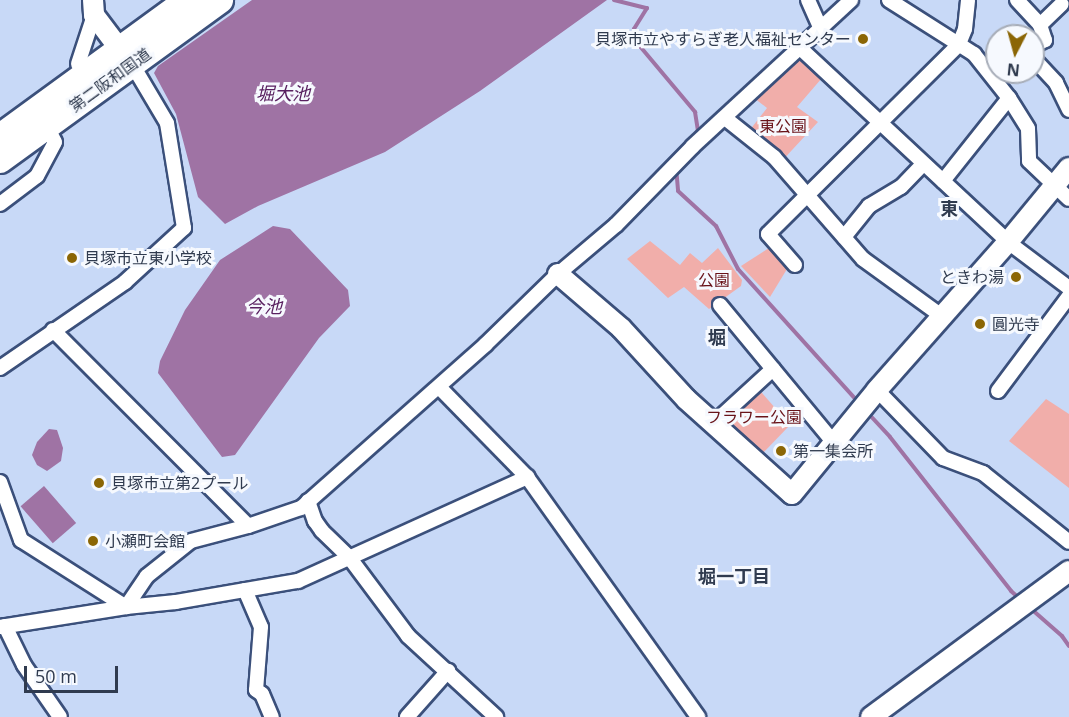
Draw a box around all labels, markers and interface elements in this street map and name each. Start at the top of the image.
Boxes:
north arrow [985,24,1045,84]
place label: 貝塚市立やすらぎ老人福祉センター [595,29,851,49]
marker: 貝塚市立やすらぎ老人福祉センター [856,32,870,46]
street label: 第二阪和国道 [66,44,154,116]
text: N [1006,58,1021,82]
water label: 堀大池 [256,82,310,104]
park label: 東公園 [759,116,807,136]
district label: 東 [940,197,958,219]
place label: 貝塚市立東小学校 [84,248,212,268]
marker: 貝塚市立東小学校 [65,251,79,265]
place label: ときわ湯 [940,267,1004,287]
park label: 公園 [698,270,730,290]
marker: ときわ湯 [1009,270,1023,284]
water label: 今池 [246,295,282,317]
place label: 圓光寺 [992,314,1040,334]
marker: 圓光寺 [973,317,987,331]
district label: 堀 [708,326,726,348]
park label: フラワー公園 [706,407,802,427]
place label: 第一集会所 [793,441,873,461]
marker: 第一集会所 [774,444,788,458]
place label: 貝塚市立第2プール [111,473,248,493]
marker: 貝塚市立第2プール [92,476,106,490]
place label: 小瀬町会館 [105,531,185,551]
marker: 小瀬町会館 [86,534,100,548]
district label: 堀一丁目 [698,565,770,587]
scale bar [27,654,122,692]
text: 50 m [35,664,77,688]

